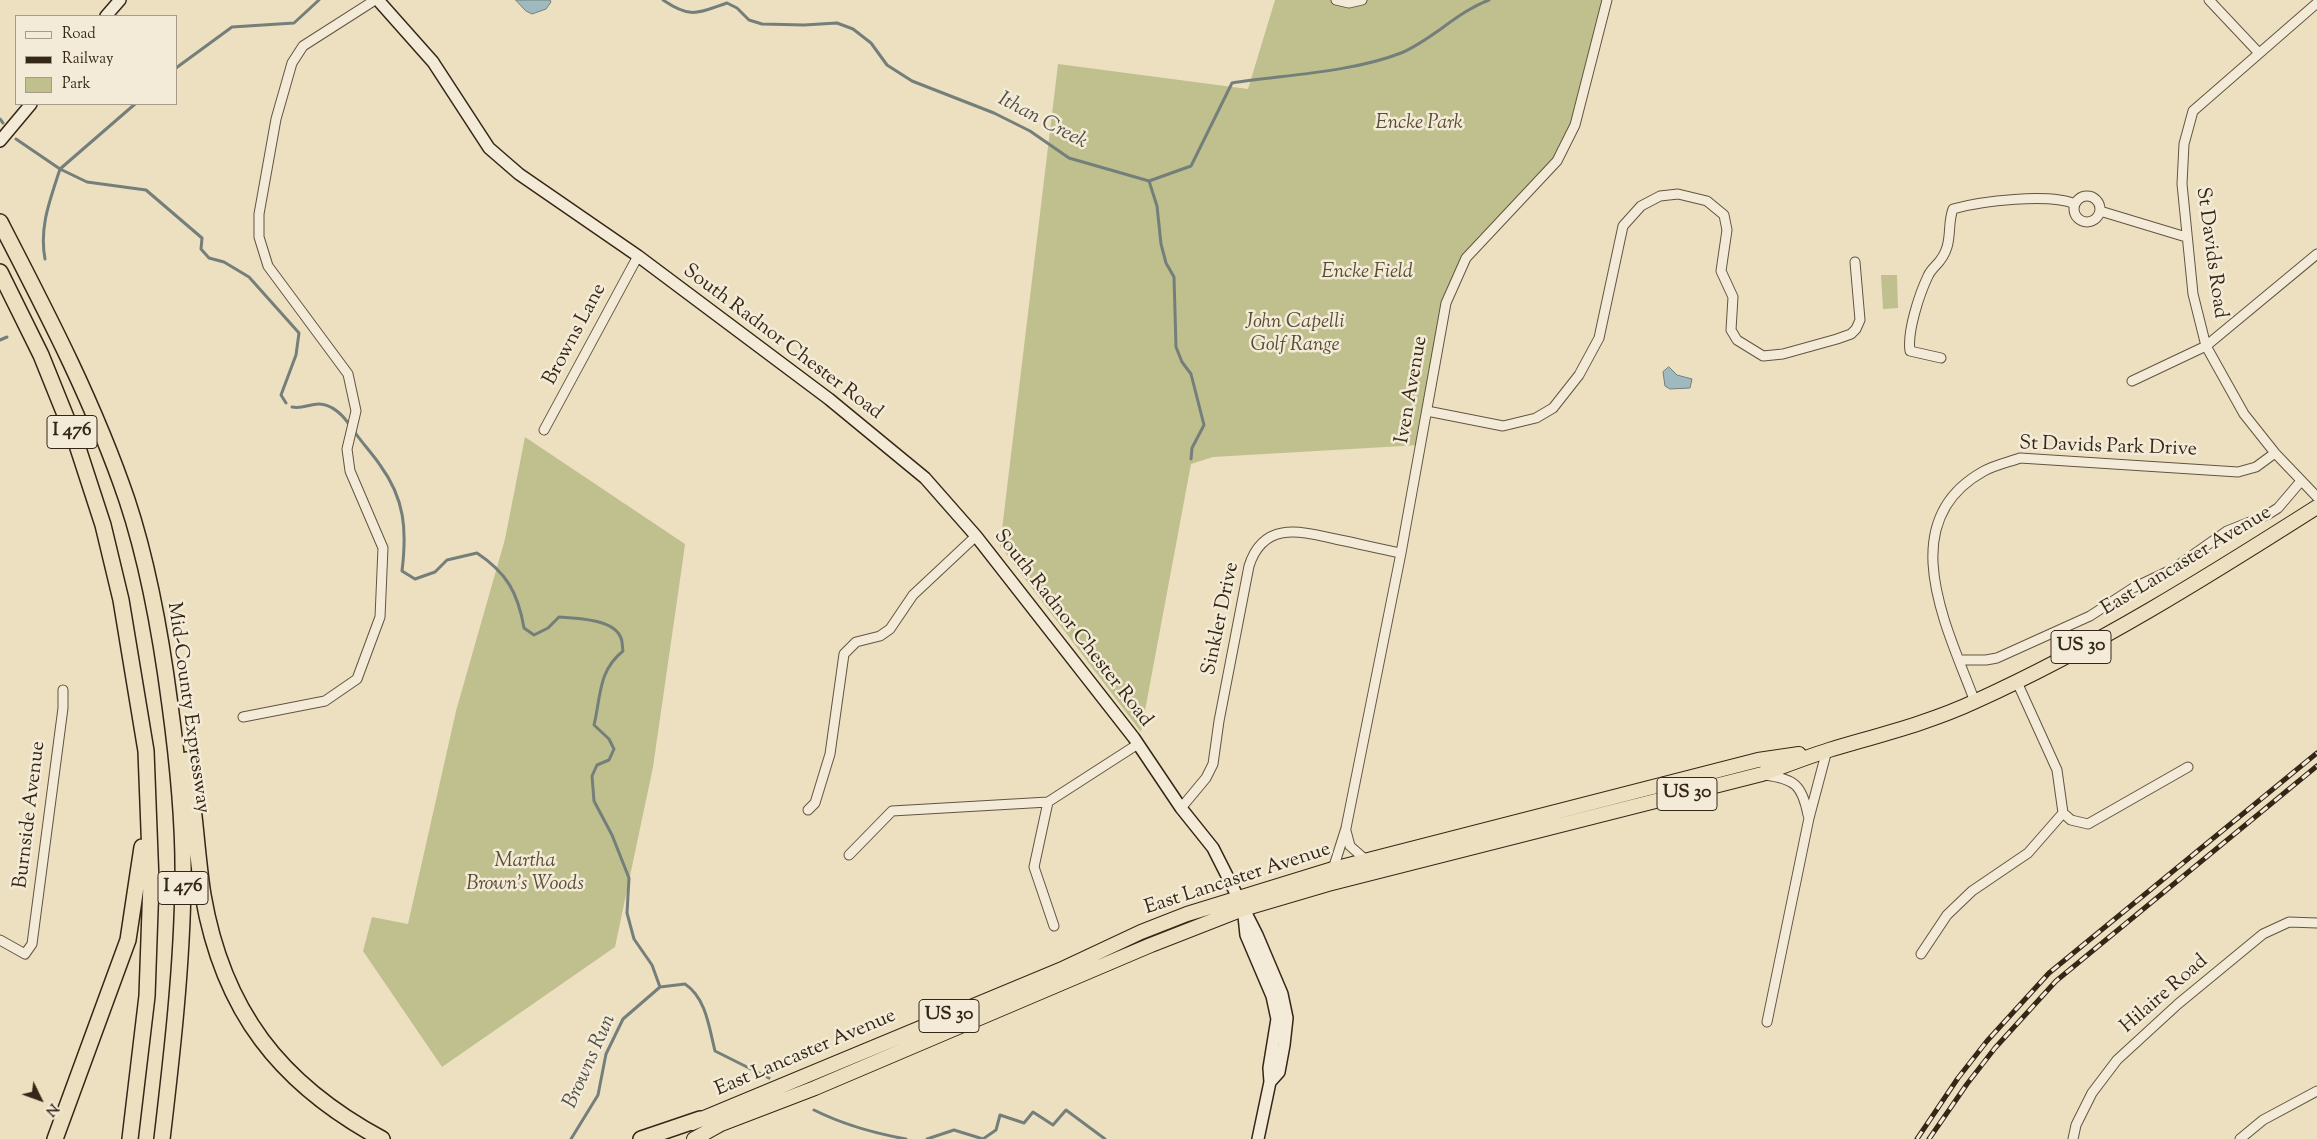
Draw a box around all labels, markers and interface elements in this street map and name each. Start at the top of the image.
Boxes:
legend [15,15,178,105]
text: Road [62,24,96,45]
text: Railway [62,49,113,70]
text: Park [62,74,91,95]
water label: Ithan Creek [993,88,1091,156]
park label: Encke Park [1375,113,1463,137]
street label: St Davids Road [2189,186,2231,320]
street label: South Radnor Chester Road [677,260,887,426]
park label: Encke Field [1321,262,1413,286]
street label: Browns Lane [539,280,613,390]
park label: John Capelli Golf Range [1246,312,1344,359]
street label: Iven Avenue [1392,334,1434,446]
road number: I 476 [47,416,97,448]
street label: St Davids Park Drive [2019,433,2197,463]
street label: East Lancaster Avenue [2098,502,2276,622]
street label: South Radnor Chester Road [987,526,1157,732]
street label: Sinkler Drive [1198,560,1246,678]
street label: Mid-County Expressway [160,601,214,815]
road number: US 30 [2051,630,2111,664]
street label: Burnside Avenue [10,740,52,890]
road number: US 30 [1657,778,1717,811]
street label: East Lancaster Avenue [1142,839,1334,921]
park label: Martha Brown's Woods [466,851,584,898]
road number: I 476 [158,871,208,904]
street label: Hilaire Road [2116,951,2214,1039]
road number: US 30 [919,999,979,1032]
street label: East Lancaster Avenue [712,1005,900,1103]
water label: Browns Run [559,1011,623,1113]
north arrow [15,1074,65,1124]
text: N [40,1098,62,1120]

